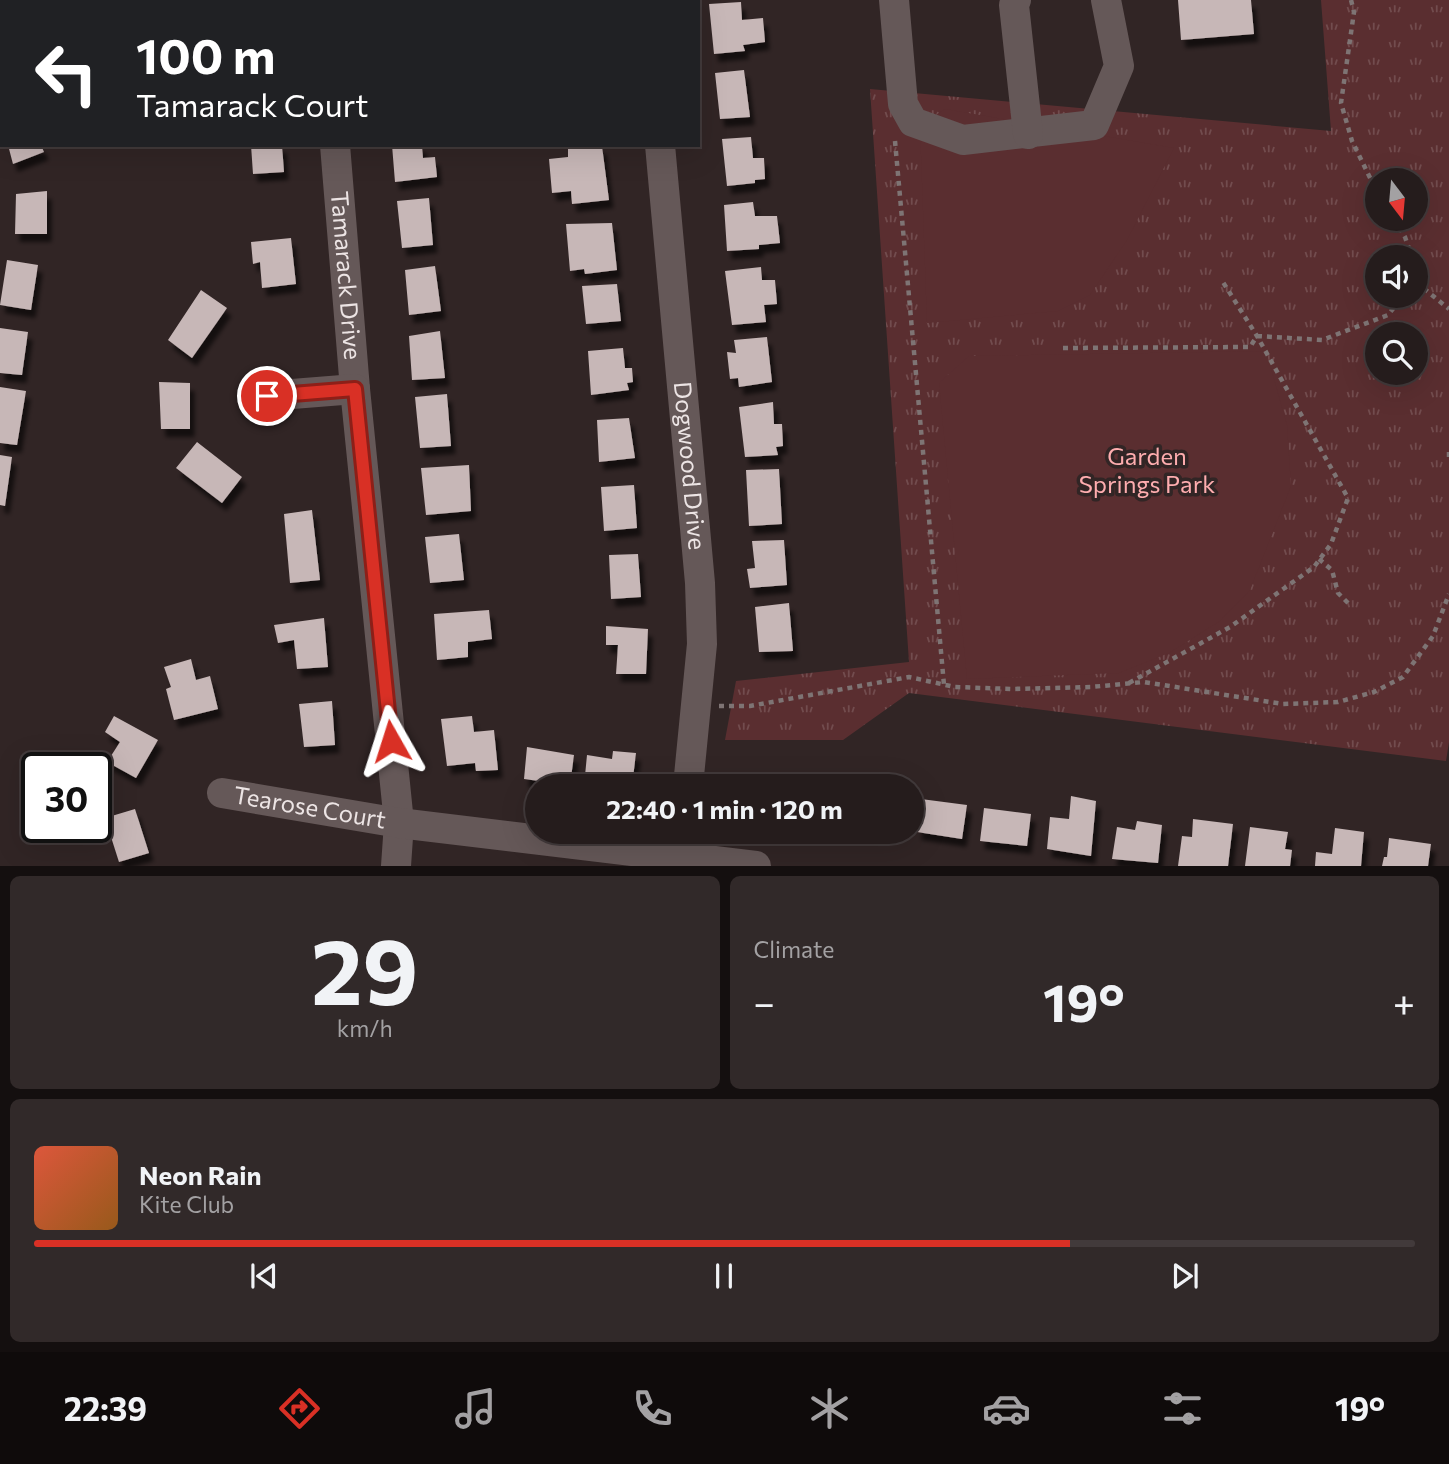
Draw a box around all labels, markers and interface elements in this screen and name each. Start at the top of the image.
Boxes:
text: 100 m [136,24,275,84]
icon: left [21,28,112,119]
text: Tamarack Court [136,84,368,124]
north arrow [1365,168,1428,231]
map controls [1365,168,1428,385]
street label: Tamarack Drive [326,190,369,361]
button: sound [1365,245,1428,308]
button: search [1365,322,1428,385]
pin [237,366,297,426]
icon: arrive [248,377,286,415]
street label: Dogwood Drive [669,380,713,551]
park label: Garden Springs Park [1079,441,1215,498]
position arrow [354,704,428,778]
speed limit sign: 30 [21,752,112,843]
street label: Tearose Court [232,779,388,834]
text: 22:40 · 1 min · 120 m [606,793,843,824]
text: 29 [311,912,418,1024]
text: Climate [754,935,835,963]
text: 19° [1043,969,1125,1033]
text: − [754,978,775,1025]
text: + [1393,978,1415,1025]
text: km/h [337,1014,393,1042]
text: Neon Rain [139,1159,262,1190]
text: Kite Club [139,1190,234,1218]
icon: previous [245,1257,283,1295]
icon: pause [705,1257,743,1295]
icon: next [1166,1257,1204,1295]
icon: directions [275,1384,324,1433]
icon: music [451,1384,500,1433]
icon: phone [628,1384,677,1433]
icon: climate [805,1384,854,1433]
icon: car [982,1384,1031,1433]
icon: filters [1158,1384,1207,1433]
text: 22:39 [64,1388,147,1428]
text: 19° [1335,1388,1385,1428]

